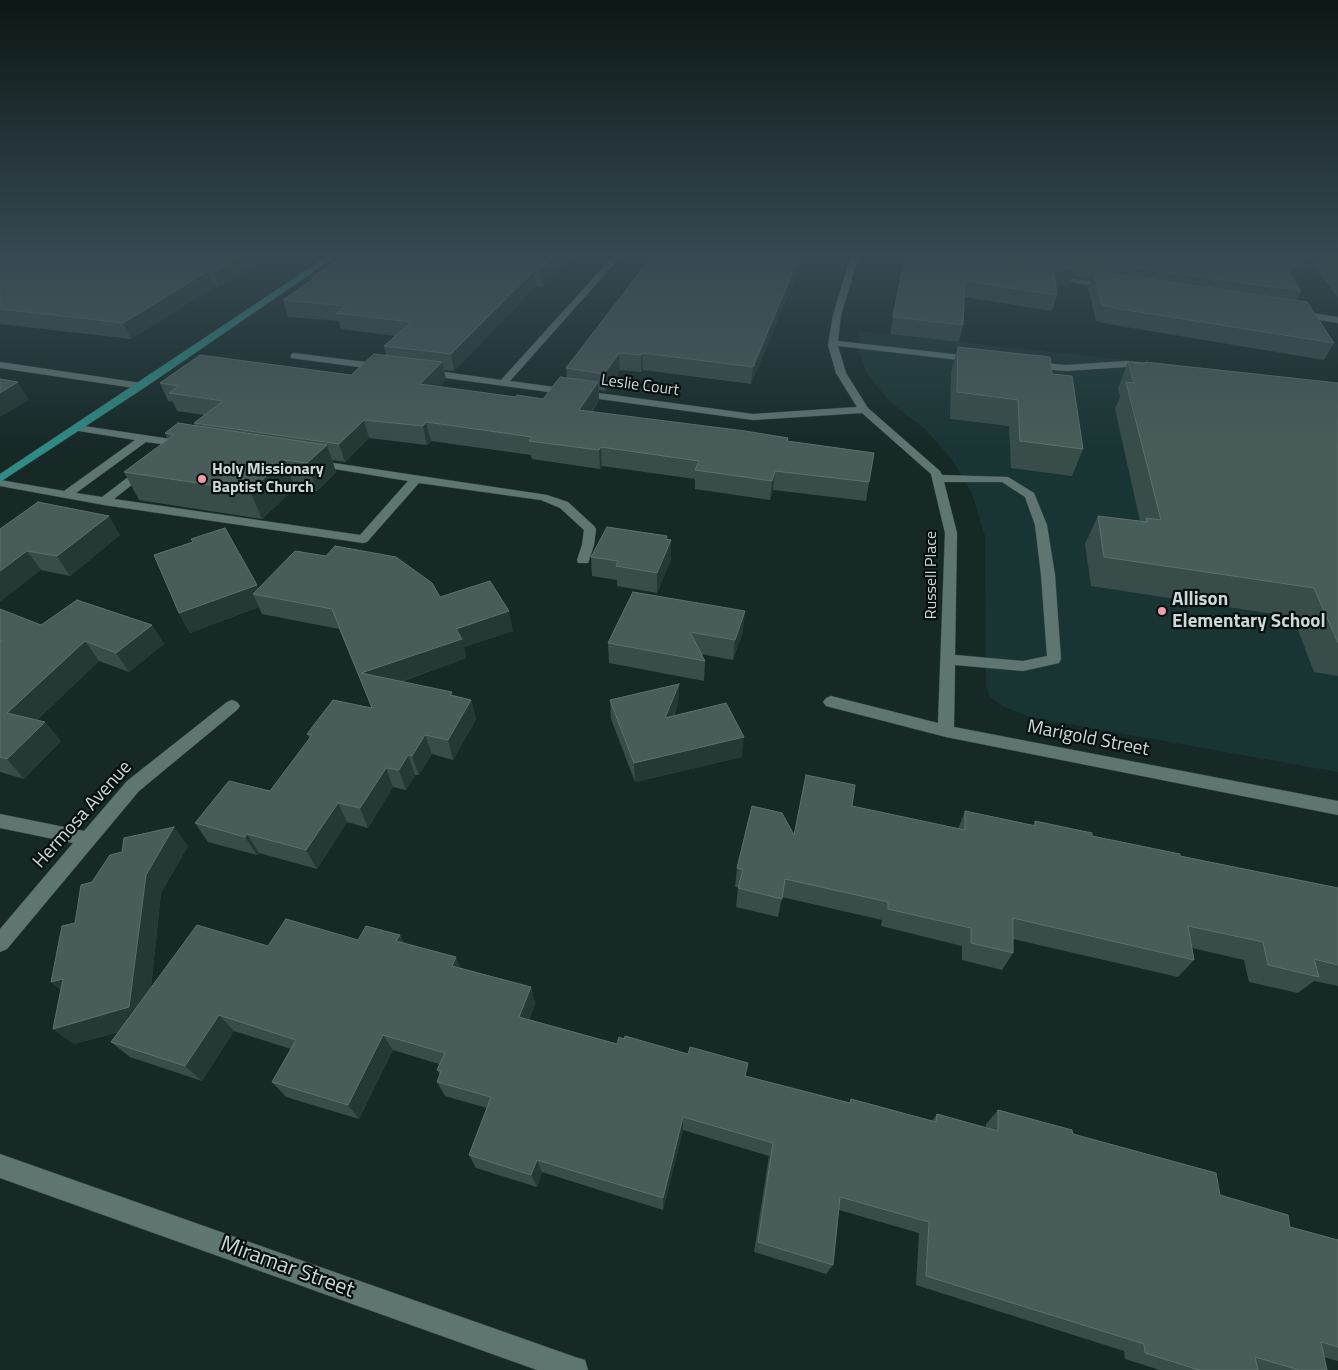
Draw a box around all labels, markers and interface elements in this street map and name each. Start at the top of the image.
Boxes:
street label: Leslie Court [600,371,680,401]
place label: Holy Missionary Baptist Church [212,460,324,498]
marker: Holy Missionary Baptist Church [196,473,208,485]
street label: Russell Place [922,531,942,619]
place label: Allison Elementary School [1172,589,1326,633]
marker: Allison Elementary School [1156,605,1168,617]
street label: Marigold Street [1025,716,1151,762]
street label: Hermosa Avenue [29,757,137,873]
street label: Miramar Street [216,1232,358,1304]

